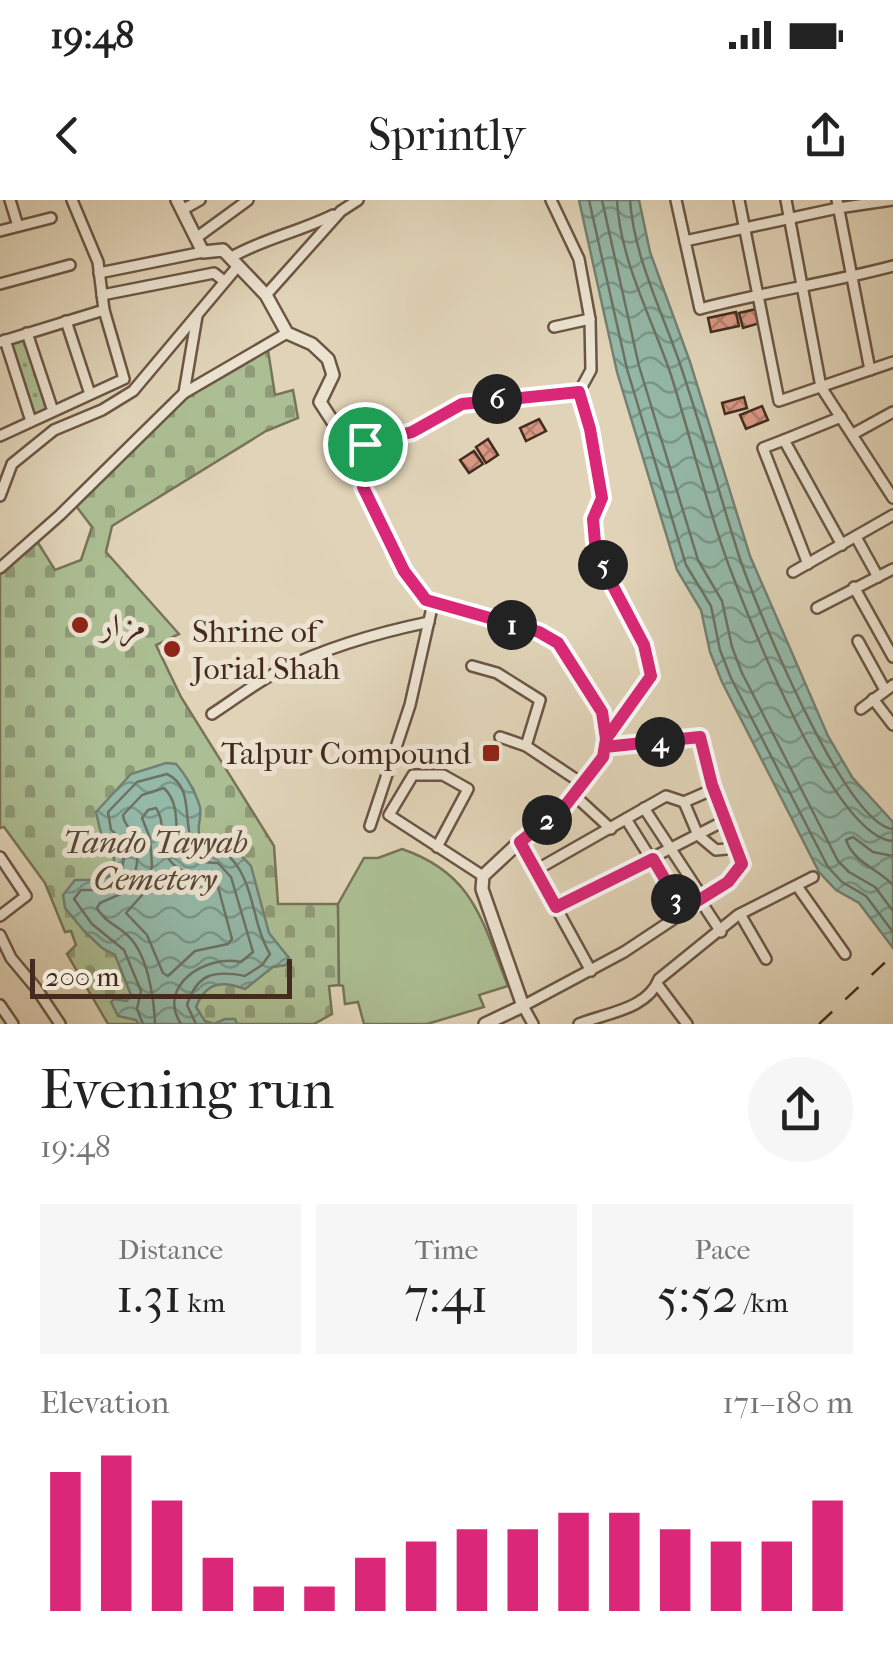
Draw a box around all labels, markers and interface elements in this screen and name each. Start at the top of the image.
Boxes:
text: 19:48 [50,13,134,58]
icon: back [40,108,95,163]
icon: share [798,108,853,163]
text: Sprintly [368,109,525,162]
pin: 6 [472,374,522,424]
text: 6 [489,382,505,415]
pin [323,402,408,487]
icon: arrive [338,417,393,472]
pin: 5 [578,540,628,590]
text: 5 [597,548,609,581]
pin: 1 [487,600,537,650]
place label: مزار [97,607,146,647]
text: 1 [507,608,517,641]
place label: Shrine of Jorial Shah [189,613,340,687]
marker: مزار [69,614,91,636]
marker: Shrine of Jorial Shah [161,638,183,660]
pin: 4 [635,717,685,767]
text: 4 [652,725,668,758]
place label: Talpur Compound [221,735,472,772]
marker: Talpur Compound [480,742,502,764]
pin: 2 [522,795,572,845]
text: 2 [540,803,554,836]
park label: Tando Tayyab Cemetery [62,824,248,898]
pin: 3 [651,874,701,924]
text: 3 [670,882,682,915]
scale bar [30,954,292,998]
text: 200 m [45,960,120,993]
button: share [748,1057,853,1162]
text: Evening run [40,1058,334,1122]
text: 19:48 [40,1128,111,1165]
text: Distance [118,1233,223,1266]
text: Time [415,1233,478,1266]
text: Pace [695,1233,750,1266]
text: 1.31 [116,1266,182,1325]
text: 7:41 [405,1266,488,1325]
text: 5:52 [657,1266,738,1325]
text: km [182,1286,225,1319]
text: /km [738,1286,788,1319]
text: Elevation [40,1384,169,1421]
text: 171–180 m [722,1384,853,1421]

